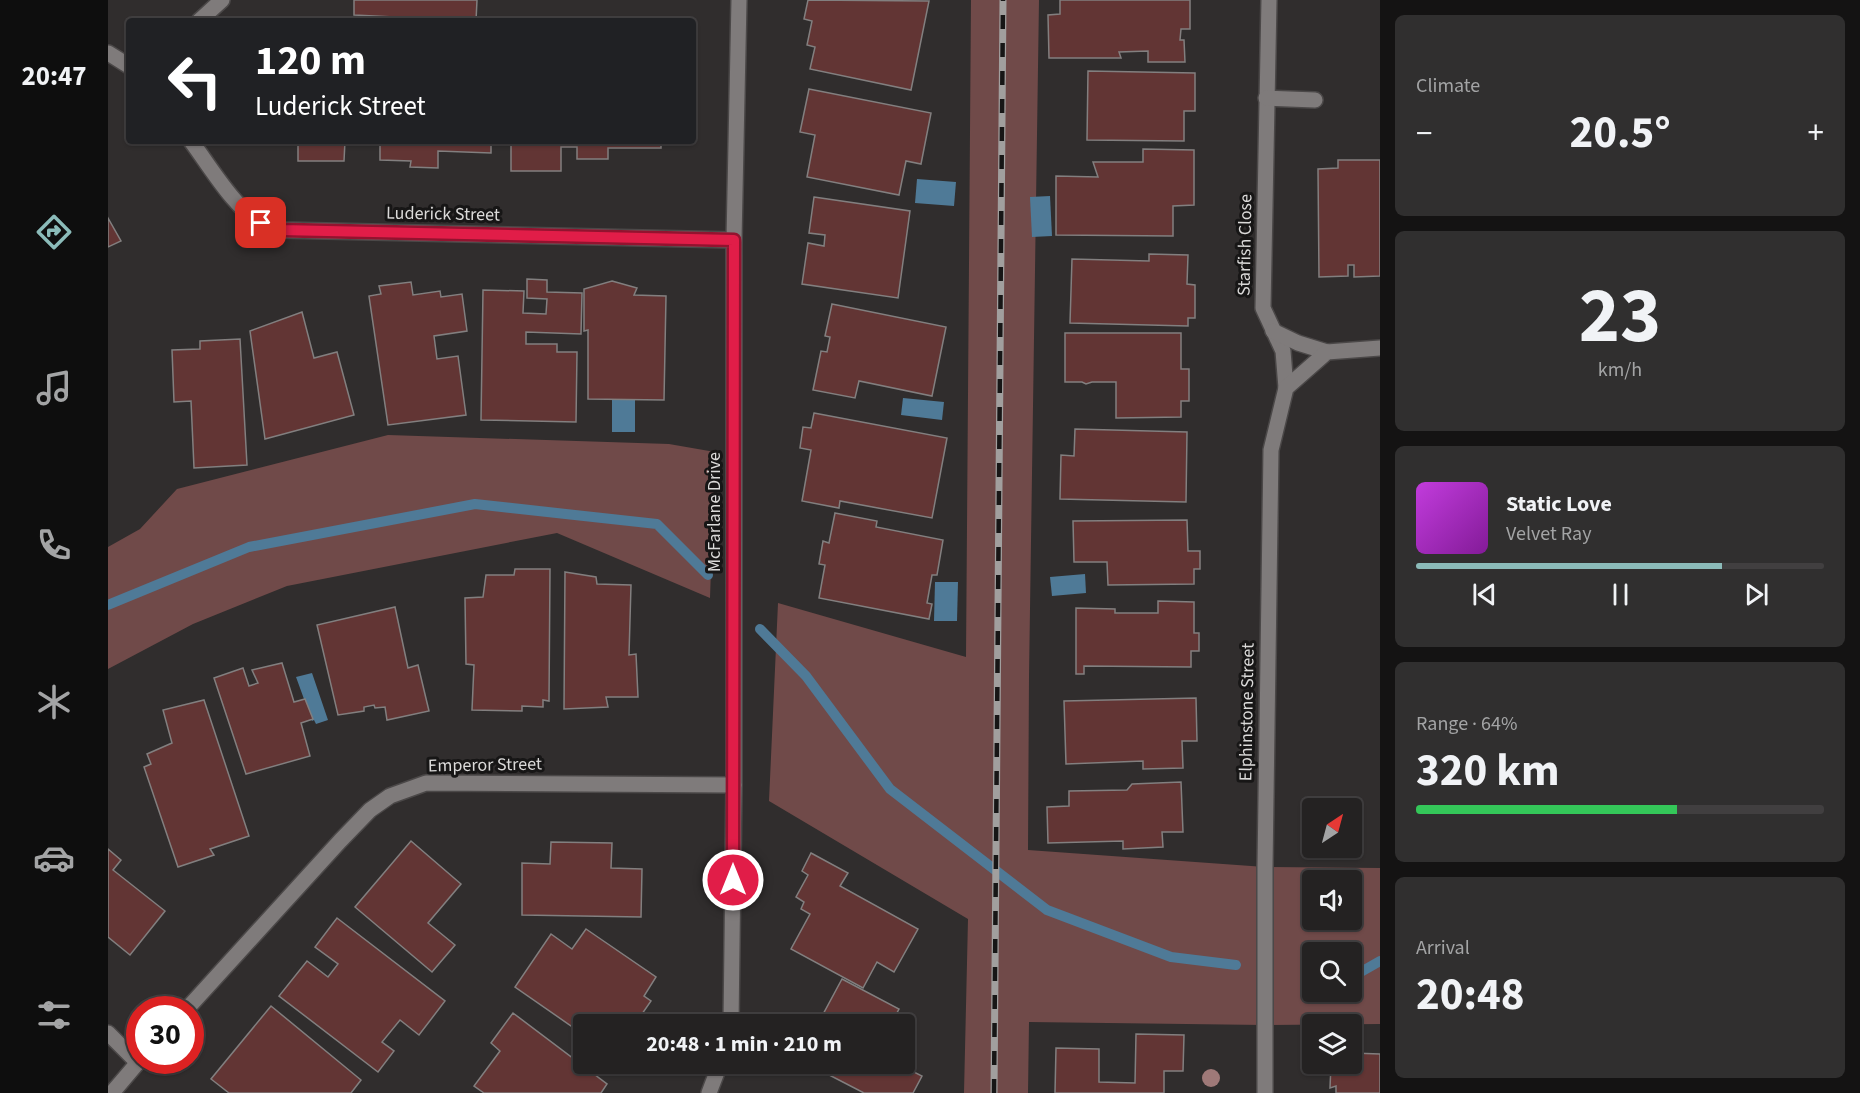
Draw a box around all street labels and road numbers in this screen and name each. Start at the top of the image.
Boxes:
street label: Starfish Close [1232,194,1258,296]
street label: Luderick Street [386,201,500,227]
street label: McFarlane Drive [702,452,727,572]
street label: Elphinstone Street [1233,643,1261,781]
street label: Emperor Street [428,752,542,778]

